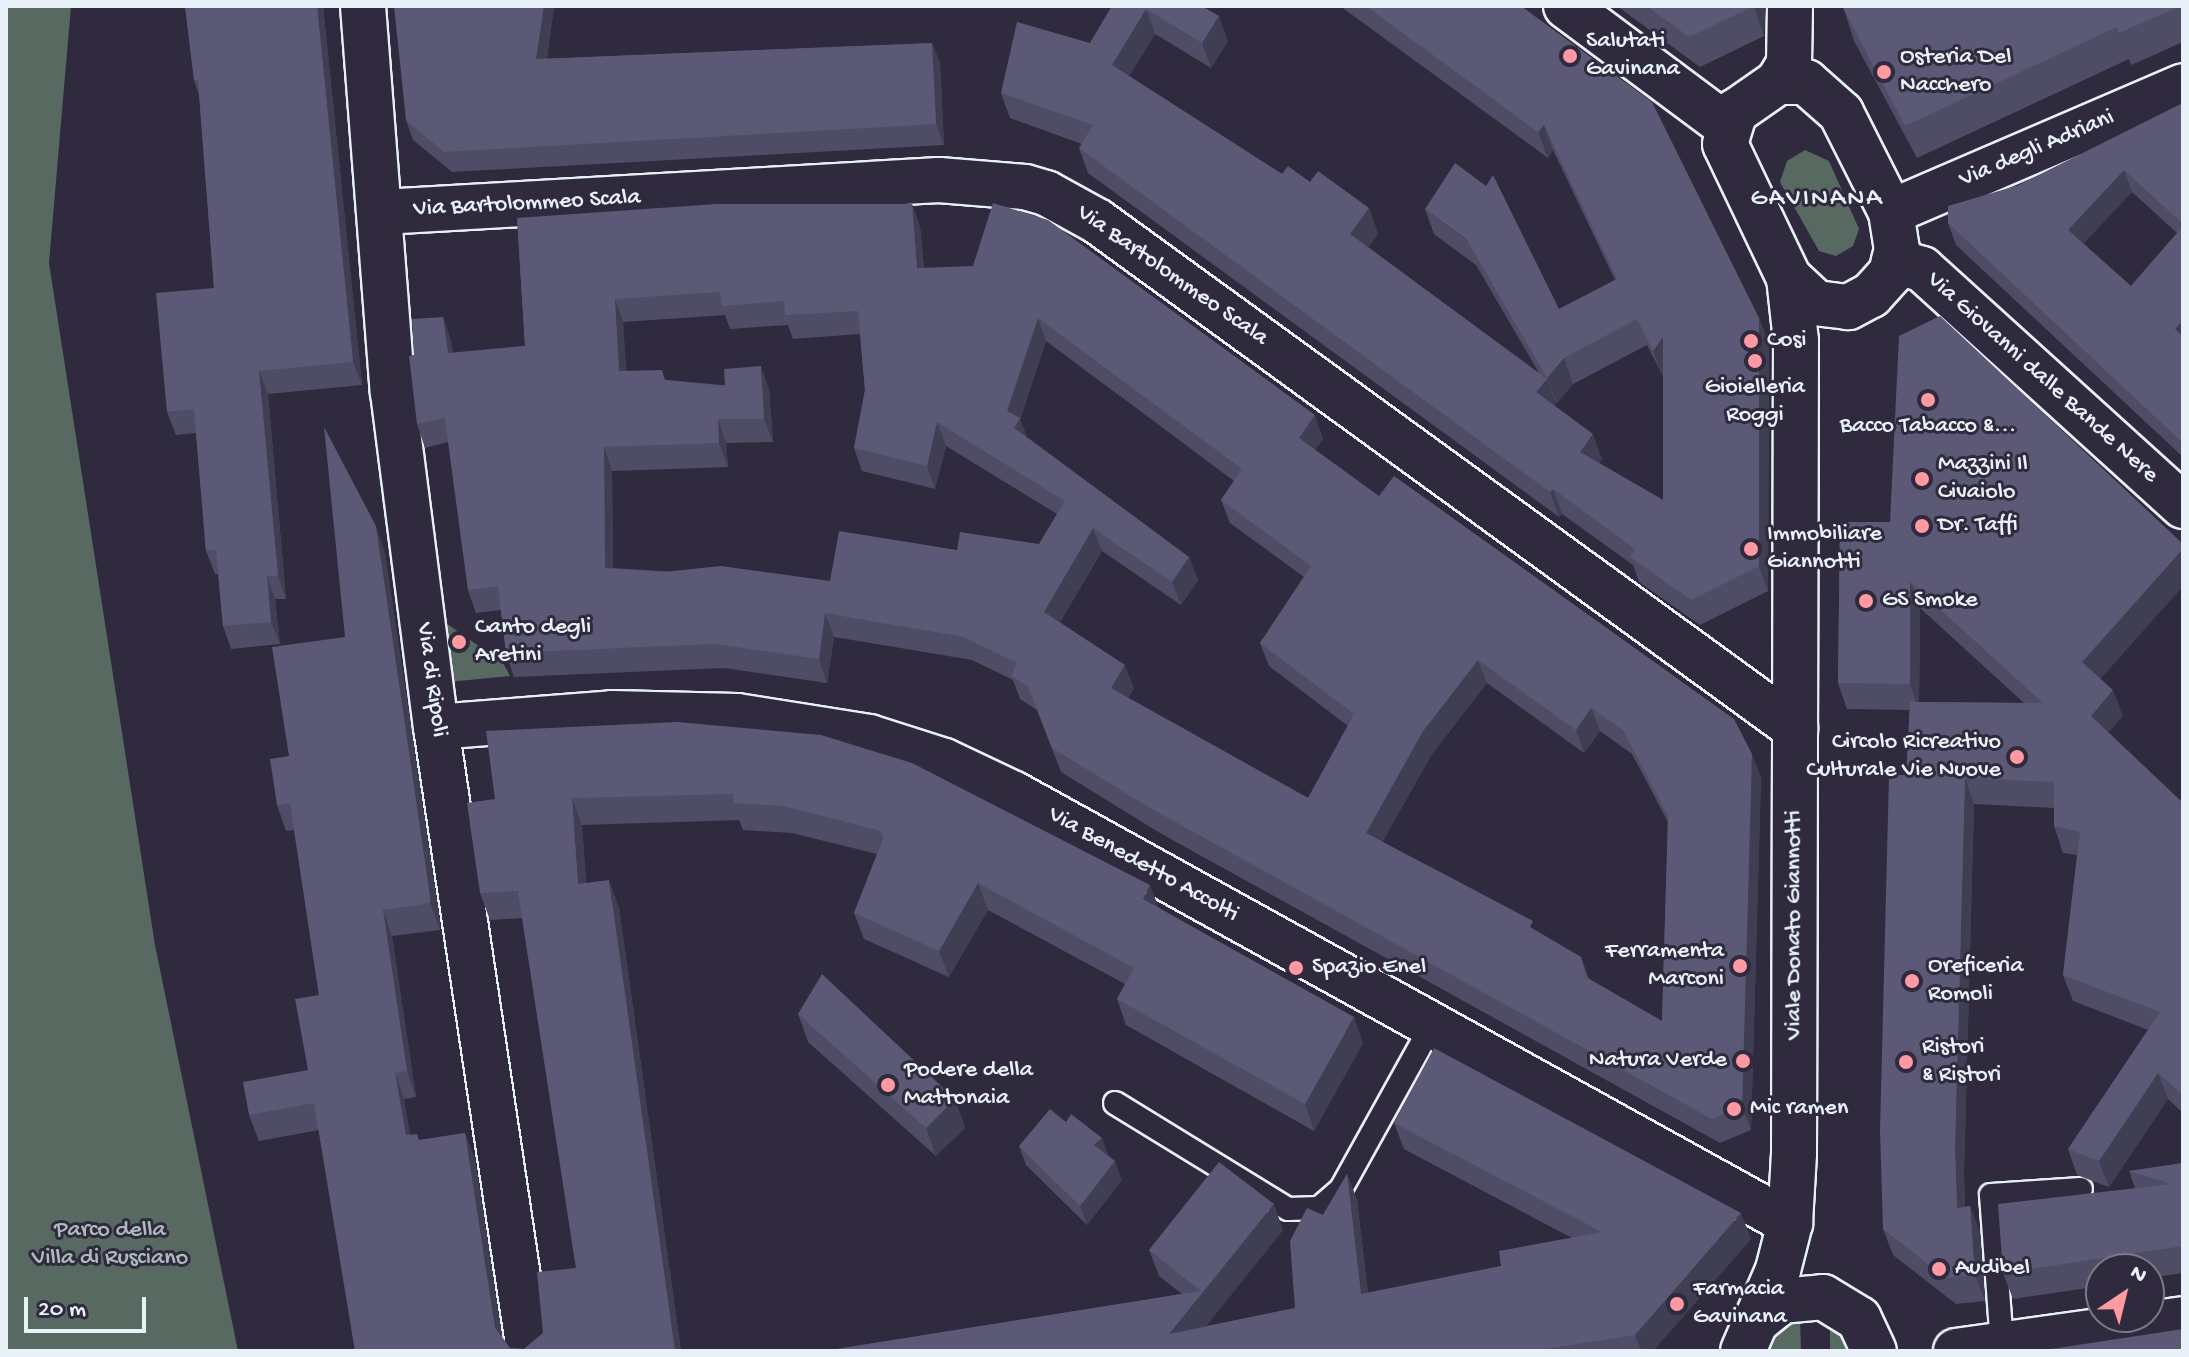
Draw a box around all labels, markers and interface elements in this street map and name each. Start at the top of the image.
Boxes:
place label: Salutati Gavinana [1586,28,1680,84]
place label: Osteria Del Nacchero [1900,44,2011,100]
marker: Salutati Gavinana [1561,47,1579,65]
marker: Osteria Del Nacchero [1875,63,1893,81]
street label: Via degli Adriani [1955,103,2119,195]
street label: Via Bartolommeo Scala [413,184,641,224]
district label: GAVINANA [1750,184,1884,216]
street label: Via Bartolommeo Scala [1071,199,1273,353]
street label: Via Giovanni dalle Bande Nere [1920,266,2164,490]
place label: Cosi [1767,327,1807,355]
marker: Cosi [1742,332,1760,350]
marker: Gioielleria Roggi [1746,352,1764,370]
place label: Gioielleria Roggi [1705,374,1805,430]
marker: Bacco Tabacco &... [1919,391,1937,409]
place label: Bacco Tabacco &... [1840,413,2016,441]
place label: Mazzini Il Civaiolo [1938,451,2028,507]
marker: Mazzini Il Civaiolo [1913,470,1931,488]
place label: Dr. Taffi [1938,512,2018,540]
marker: Dr. Taffi [1913,517,1931,535]
place label: Immobiliare Giannotti [1767,521,1882,577]
marker: Immobiliare Giannotti [1742,540,1760,558]
place label: GS Smoke [1882,587,1978,615]
marker: GS Smoke [1857,592,1875,610]
place label: Canto degli Aretini [475,614,591,670]
street label: Via di Ripoli [409,621,453,739]
marker: Canto degli Aretini [450,633,468,651]
place label: Circolo Ricreativo Culturale Vie Nuove [1806,729,2001,785]
marker: Circolo Ricreativo Culturale Vie Nuove [2008,748,2026,766]
street label: Via Benedetto Accolti [1043,801,1243,929]
street label: Viale Donato Giannotti [1781,810,1809,1040]
place label: Ferramenta Marconi [1605,938,1724,994]
place label: Oreficeria Romoli [1928,953,2023,1009]
place label: Spazio Enel [1312,954,1426,982]
marker: Ferramenta Marconi [1731,957,1749,975]
marker: Spazio Enel [1287,959,1305,977]
marker: Oreficeria Romoli [1903,972,1921,990]
place label: Ristori & Ristori [1922,1034,2001,1090]
place label: Natura Verde [1589,1047,1727,1075]
marker: Natura Verde [1734,1052,1752,1070]
marker: Ristori & Ristori [1897,1053,1915,1071]
place label: Podere della Mattonaia [904,1057,1033,1113]
marker: Podere della Mattonaia [879,1076,897,1094]
place label: Mic ramen [1750,1095,1848,1123]
marker: Mic ramen [1725,1100,1743,1118]
park label: Parco della Villa di Rusciano [32,1217,188,1273]
north arrow [2085,1253,2165,1333]
place label: Audibel [1955,1255,2030,1283]
marker: Audibel [1930,1260,1948,1278]
text: N [2124,1260,2151,1290]
place label: Farmacia Gavinana [1693,1276,1787,1332]
scale bar [28,1281,150,1331]
marker: Farmacia Gavinana [1668,1295,1686,1313]
text: 20 m [38,1296,86,1325]

